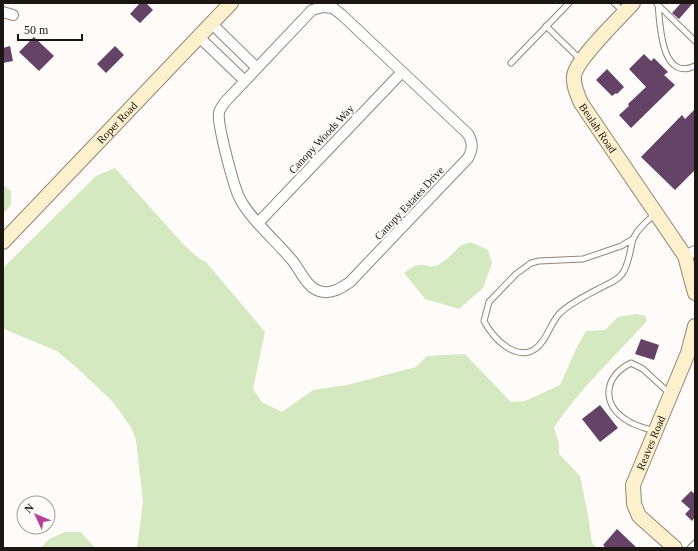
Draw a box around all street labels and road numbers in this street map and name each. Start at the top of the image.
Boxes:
street label: Roper Road [94,99,140,146]
street label: Beulah Road [577,101,619,155]
street label: Canopy Woods Way [286,102,356,176]
street label: Canopy Estates Drive [372,164,446,242]
street label: Reaves Road [634,413,667,472]

